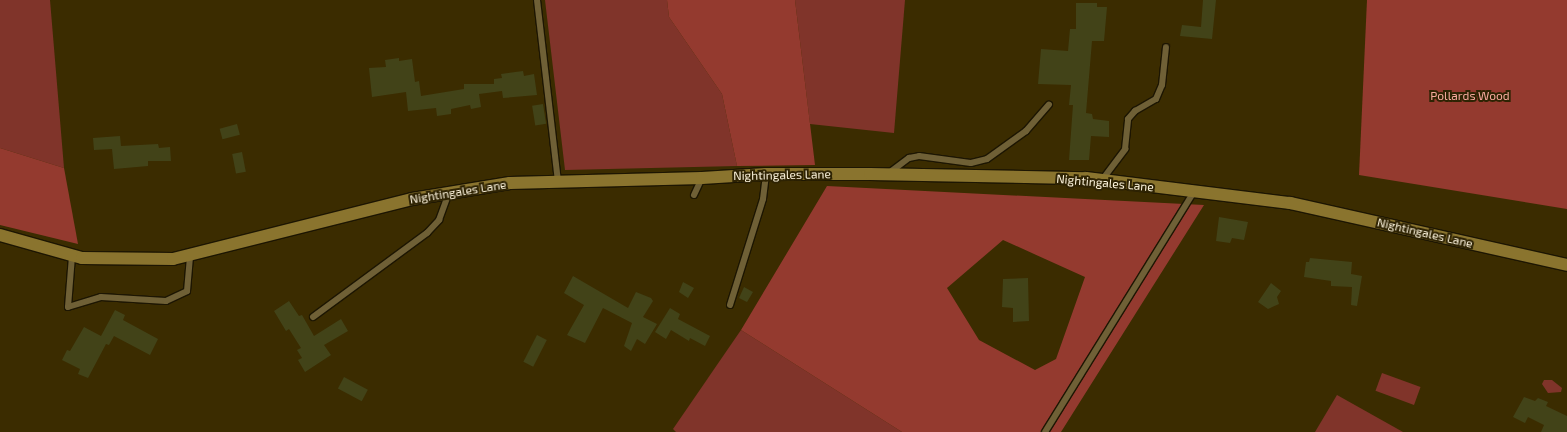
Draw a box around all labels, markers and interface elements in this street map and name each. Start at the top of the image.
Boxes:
park label: Pollards Wood [1430,89,1510,103]
street label: Nightingales Lane [733,167,831,183]
street label: Nightingales Lane [1056,172,1154,194]
street label: Nightingales Lane [409,177,507,207]
street label: Nightingales Lane [1376,215,1474,251]

